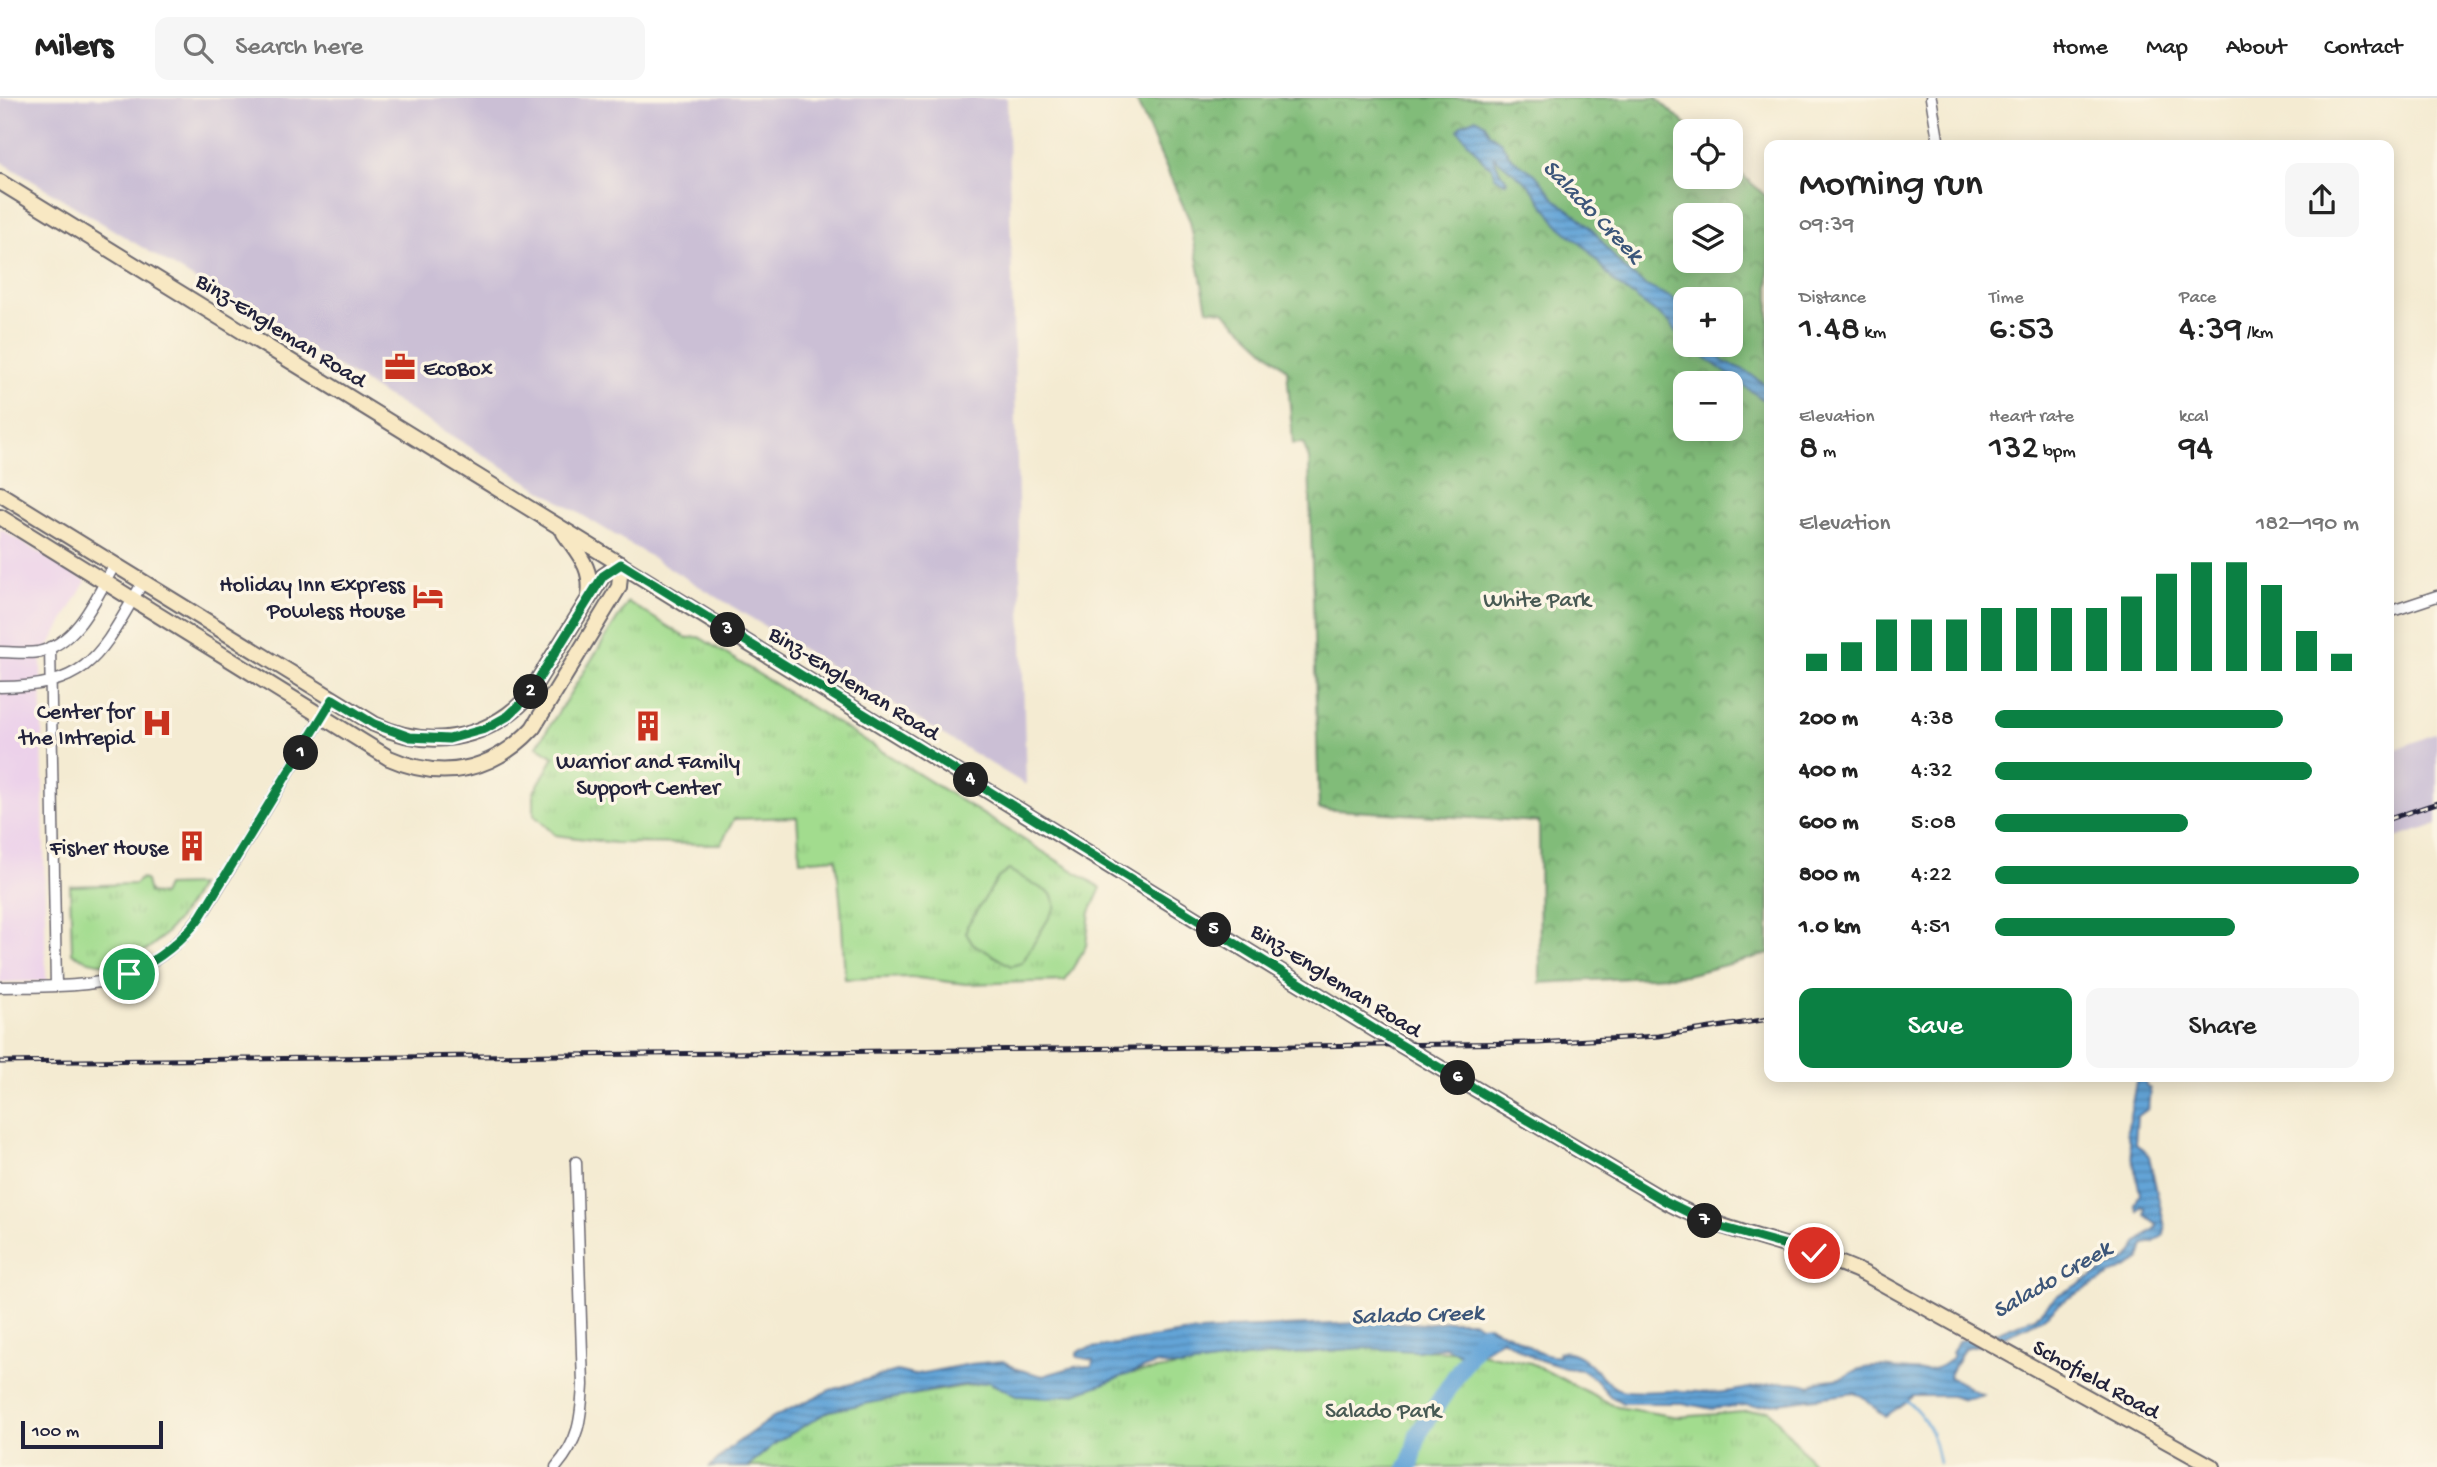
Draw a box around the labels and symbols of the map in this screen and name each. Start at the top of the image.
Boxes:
water label: Salado Creek [1535,155,1649,272]
street label: Binz-Engleman Road [189,268,372,396]
office icon: EcoBox [383,350,417,384]
place label: EcoBox [423,357,493,384]
place label: Holiday Inn Express Powless House [219,573,406,626]
hotel icon: Holiday Inn Express Powless House [411,579,445,613]
park label: White Park [1483,588,1593,615]
pin: 3 [710,612,746,648]
street label: Binz-Engleman Road [762,621,945,749]
pin: 2 [514,674,548,710]
place label: Center for the Intrepid [17,700,136,753]
hospital icon: Center for the Intrepid [140,706,174,740]
building icon: Warrior and Family Support Center [631,709,665,743]
pin: 1 [284,736,318,770]
place label: Warrior and Family Support Center [556,750,740,803]
pin: 4 [954,762,988,798]
building icon: Fisher House [175,829,209,863]
place label: Fisher House [49,836,170,863]
pin: 5 [1196,912,1232,948]
street label: Binz-Engleman Road [1244,918,1427,1046]
pin [99,944,159,1004]
pin: 6 [1440,1060,1476,1096]
pin: 7 [1688,1204,1722,1238]
pin [1784,1223,1844,1283]
water label: Salado Creek [1988,1234,2119,1327]
water label: Salado Creek [1351,1300,1486,1333]
street label: Schofield Road [2027,1335,2165,1428]
park label: Salado Park [1325,1399,1444,1426]
scale bar [21,1418,163,1450]

